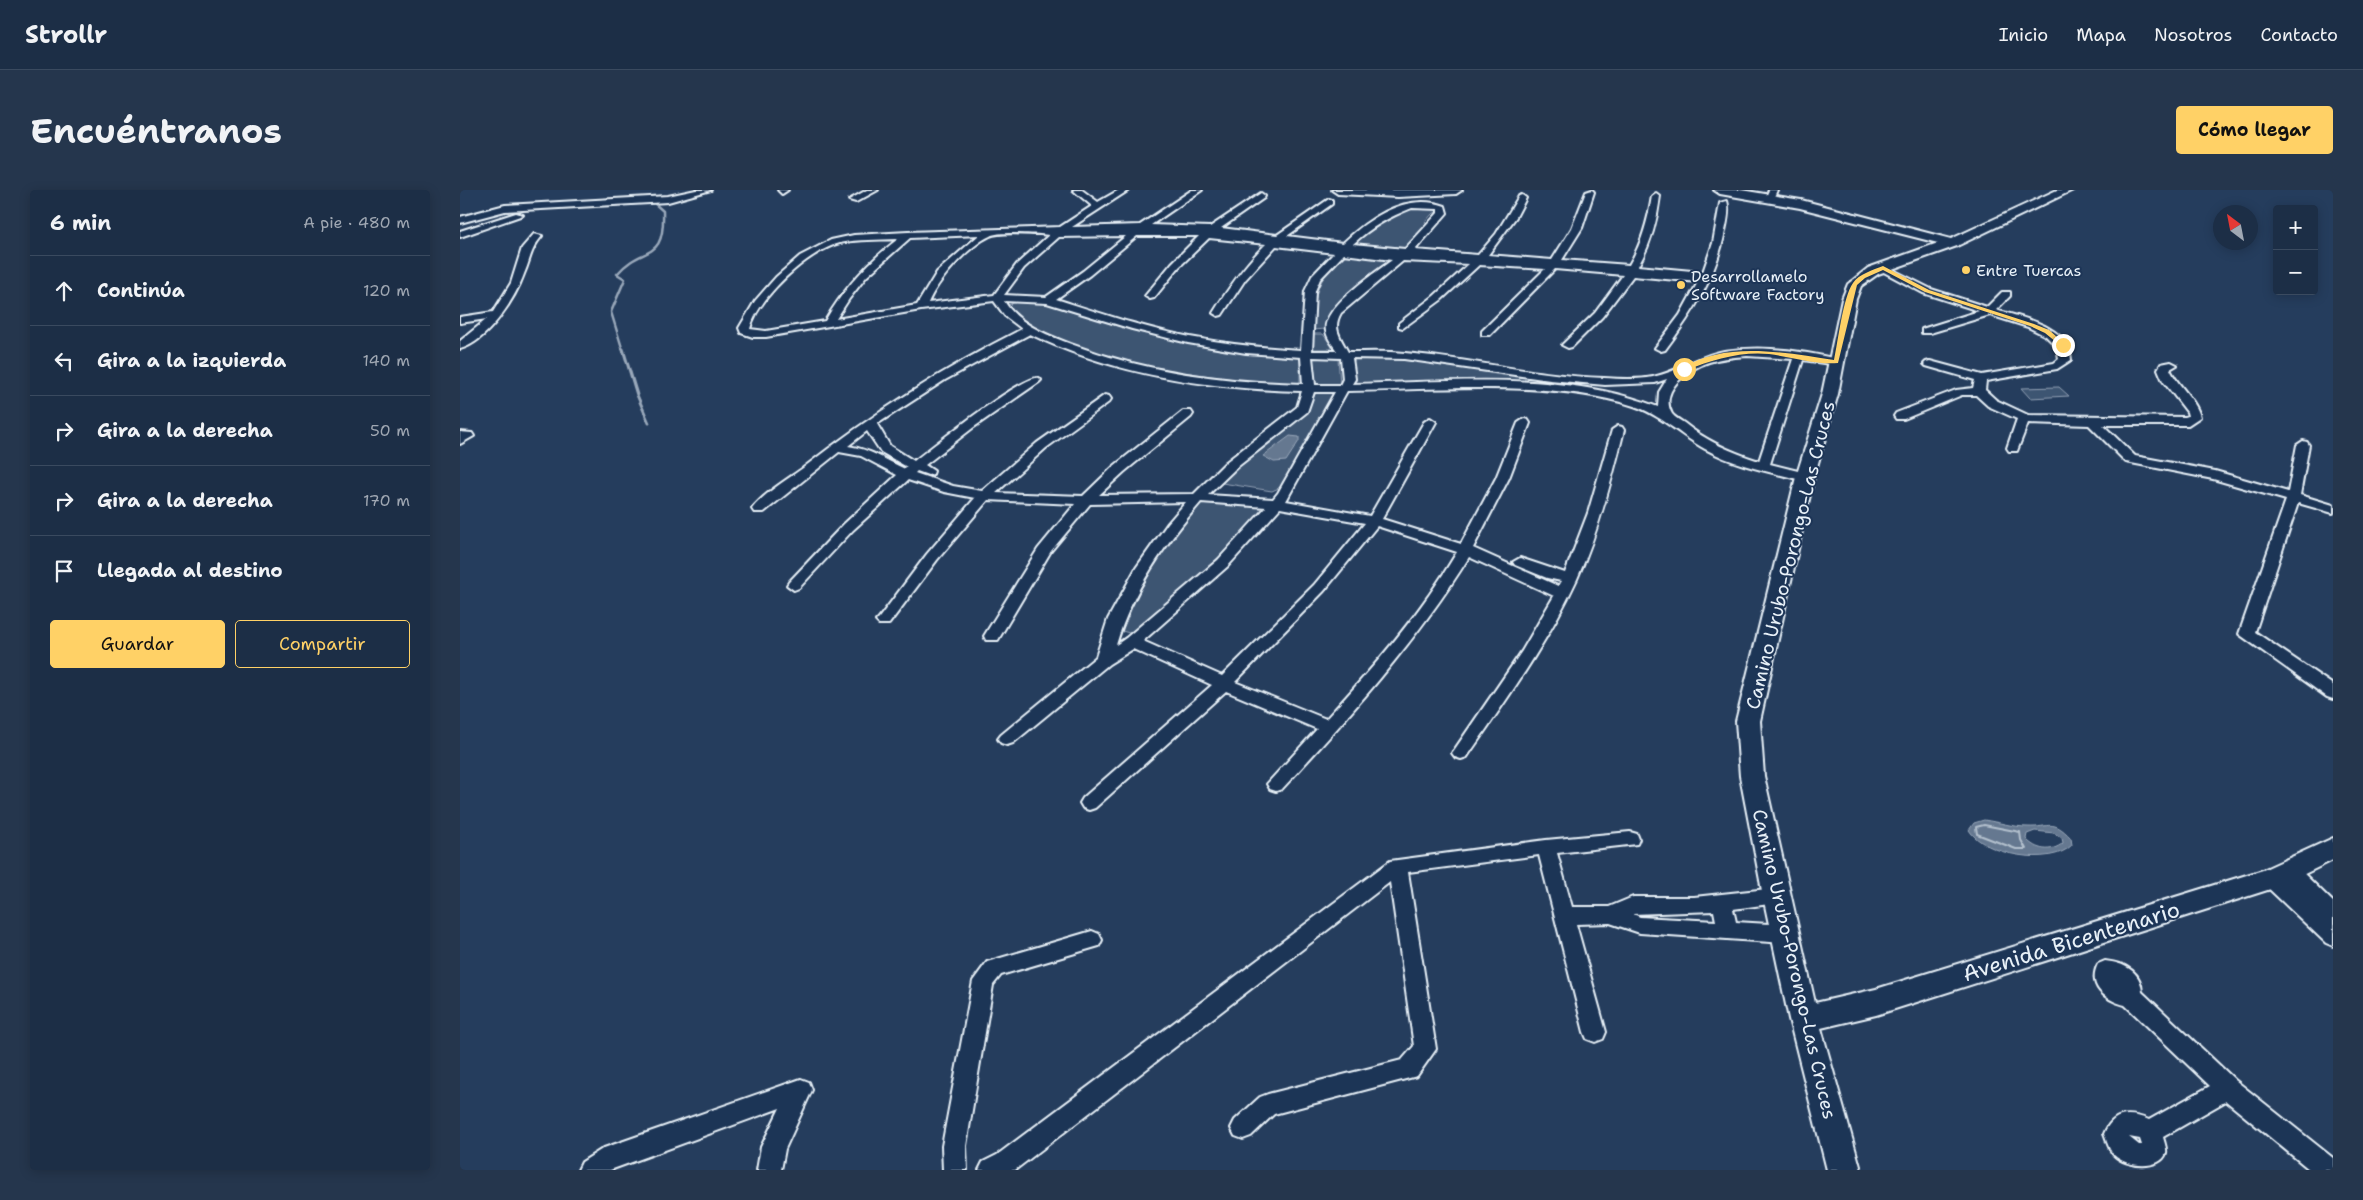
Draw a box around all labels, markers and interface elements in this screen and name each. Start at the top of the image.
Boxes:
text: Strollr [25,19,107,51]
text: Inicio [1999,23,2048,47]
text: Mapa [2076,23,2126,47]
text: Nosotros [2154,23,2232,47]
text: Contacto [2260,23,2338,47]
button: Cómo llegar [2176,106,2333,154]
text: Encuéntranos [30,107,282,154]
north arrow [2213,205,2258,250]
map controls [2273,205,2318,295]
button: + [2273,205,2318,250]
text: 6 min [50,209,111,237]
text: A pie · 480 m [303,212,410,233]
button: − [2273,250,2318,295]
place label: Entre Tuercas [1976,260,2082,281]
marker: Entre Tuercas [1960,264,1972,276]
place label: Desarrollamelo Software Factory [1691,266,1824,305]
icon: ahead [50,277,78,305]
text: Continúa [97,278,185,303]
marker: Desarrollamelo Software Factory [1675,279,1687,291]
text: 120 m [363,280,410,301]
route end [2052,334,2075,357]
icon: left [50,347,78,375]
text: Gira a la izquierda [97,348,286,373]
text: 140 m [363,350,410,371]
route start [1673,358,1696,381]
street label: Camino Urubo-Porongo-Las Cruces [1740,398,1841,712]
icon: right [50,417,78,445]
text: Gira a la derecha [97,418,273,443]
text: 50 m [370,420,410,441]
icon: right [50,487,78,515]
text: Gira a la derecha [97,488,273,513]
text: 170 m [363,490,410,511]
icon: arrive [50,557,78,585]
text: Llegada al destino [97,558,283,583]
button: Guardar [50,620,225,668]
button: Compartir [235,620,410,668]
street label: Camino Urubo-Porongo-Las Cruces [1747,807,1842,1121]
street label: Avenida Bicentenario [1959,895,2183,988]

